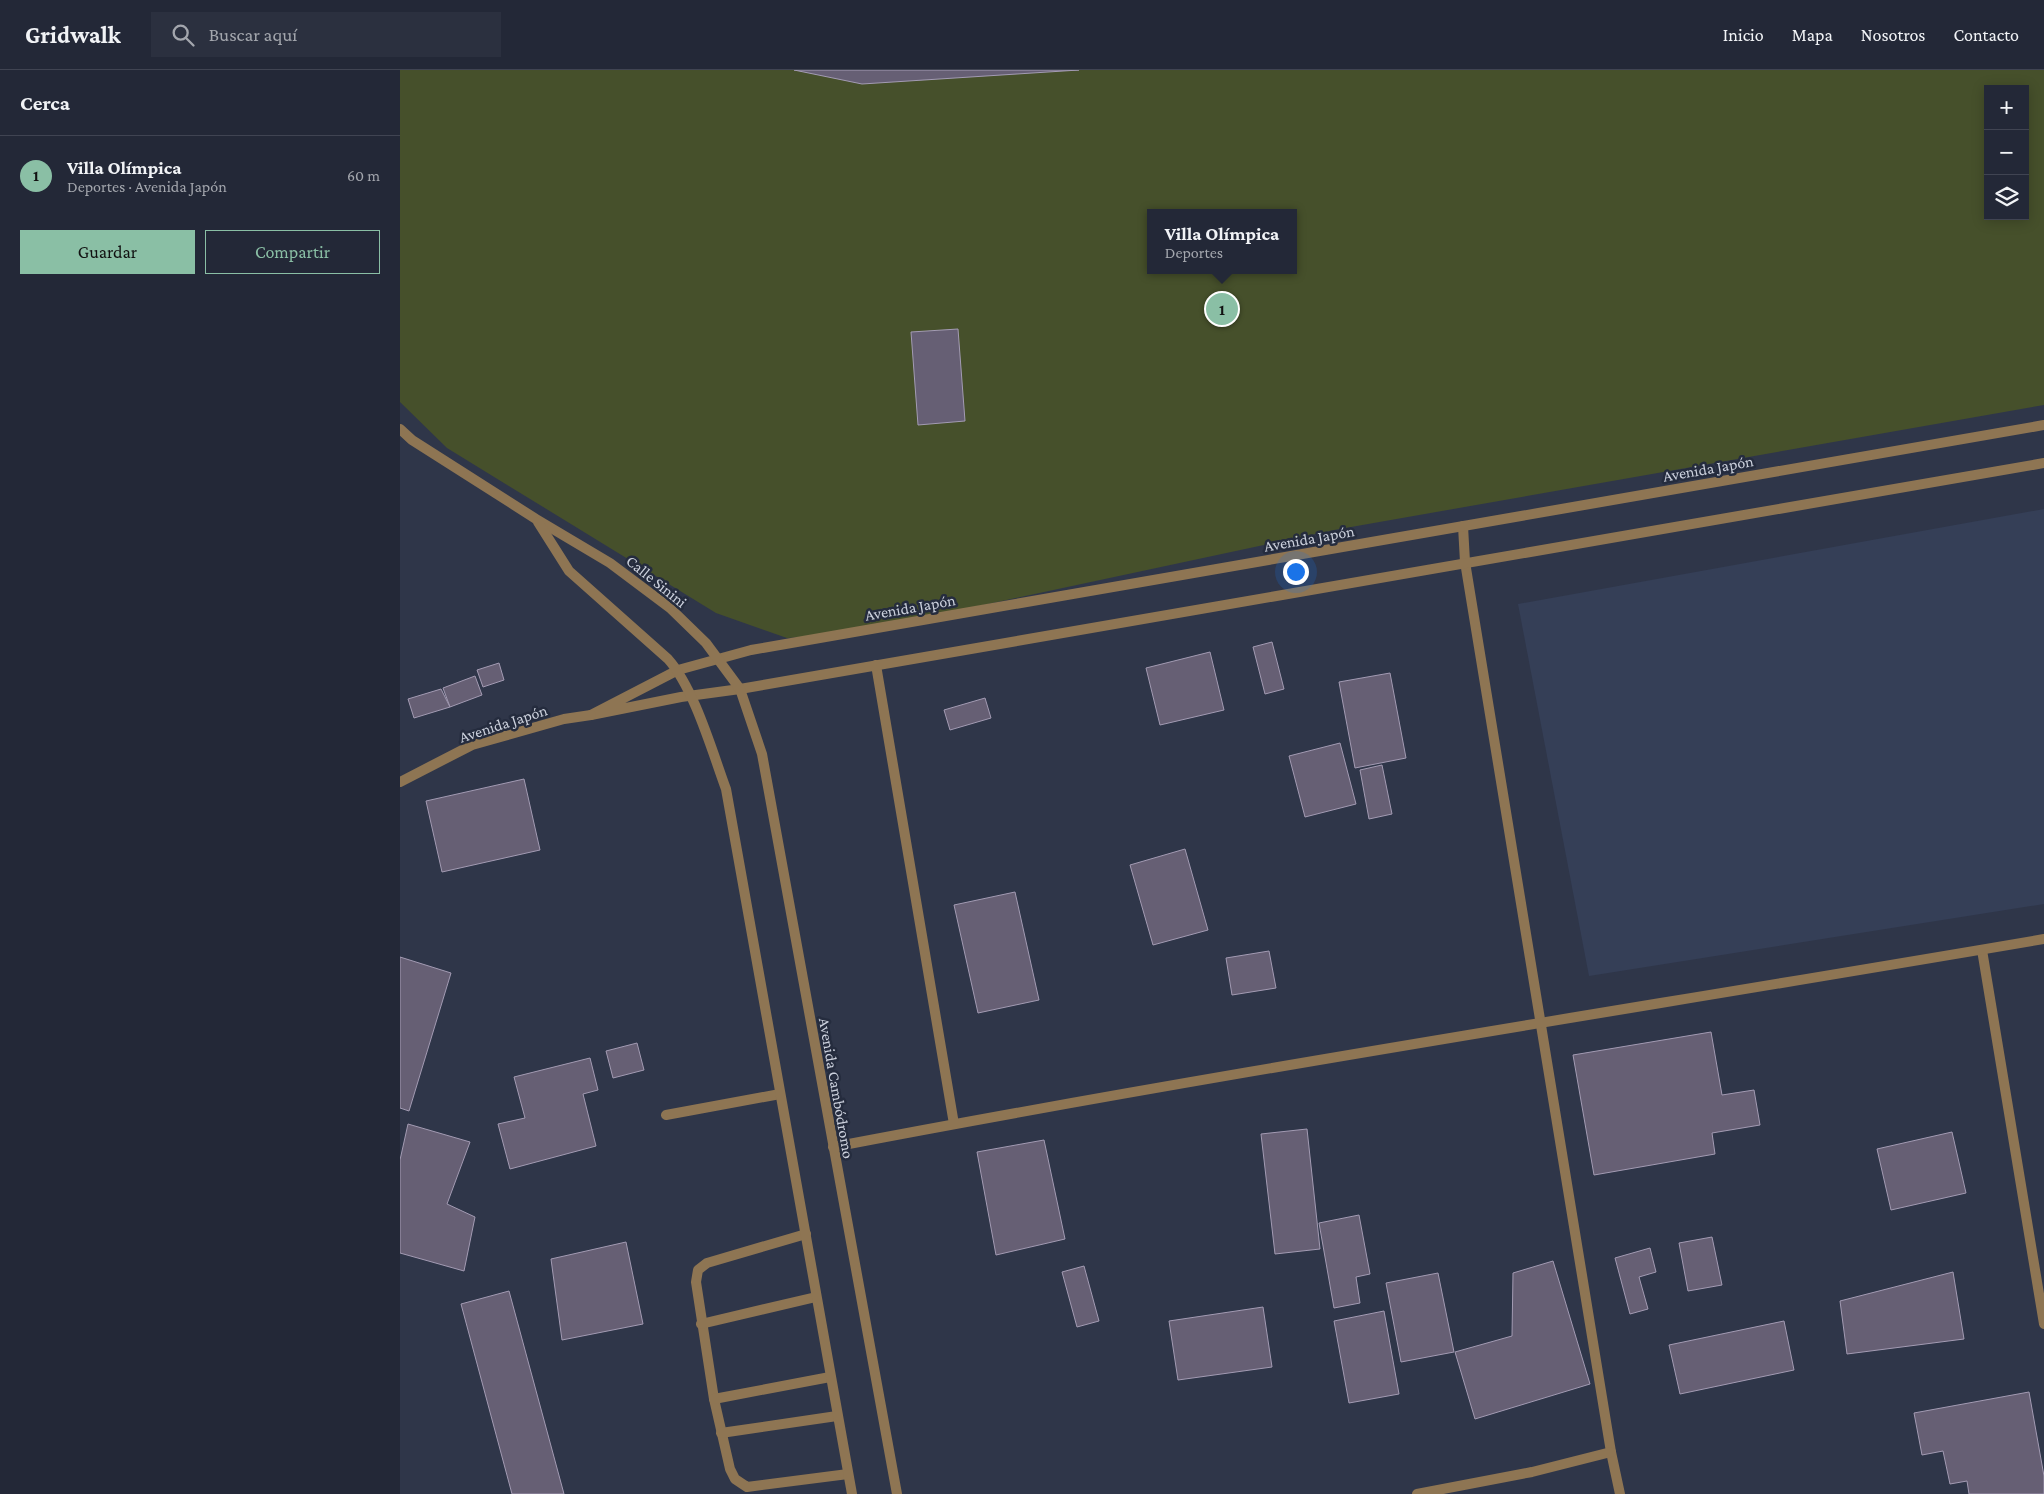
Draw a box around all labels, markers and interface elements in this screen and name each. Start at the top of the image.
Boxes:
search box [151,12,501,57]
text: Gridwalk [25,21,121,48]
icon: search [169,21,197,49]
text: Buscar aquí [209,24,297,45]
text: Inicio [1723,25,1764,45]
text: Mapa [1792,25,1833,45]
text: Nosotros [1861,25,1925,45]
text: Contacto [1953,25,2019,45]
map controls [1984,85,2029,220]
button: + [1984,85,2029,130]
text: Cerca [20,91,70,115]
button: − [1984,130,2029,175]
text: Villa Olímpica [67,157,181,178]
text: 1 [33,167,39,184]
text: 60 m [347,167,380,184]
button: layers [1984,175,2029,220]
text: Deportes · Avenida Japón [67,178,227,195]
popup [1147,209,1297,274]
text: Villa Olímpica [1165,223,1279,244]
button: Guardar [20,230,195,274]
button: Compartir [205,230,380,274]
text: Deportes [1165,244,1223,261]
pin: 1 [1206,290,1238,328]
street label: Avenida Japón [1661,452,1755,486]
street label: Avenida Japón [1262,522,1356,556]
street label: Calle Sinini [623,552,690,611]
your location [1283,559,1309,585]
street label: Avenida Japón [863,591,957,625]
street label: Avenida Japón [457,701,550,747]
street label: Avenida Cambódromo [816,1016,857,1160]

